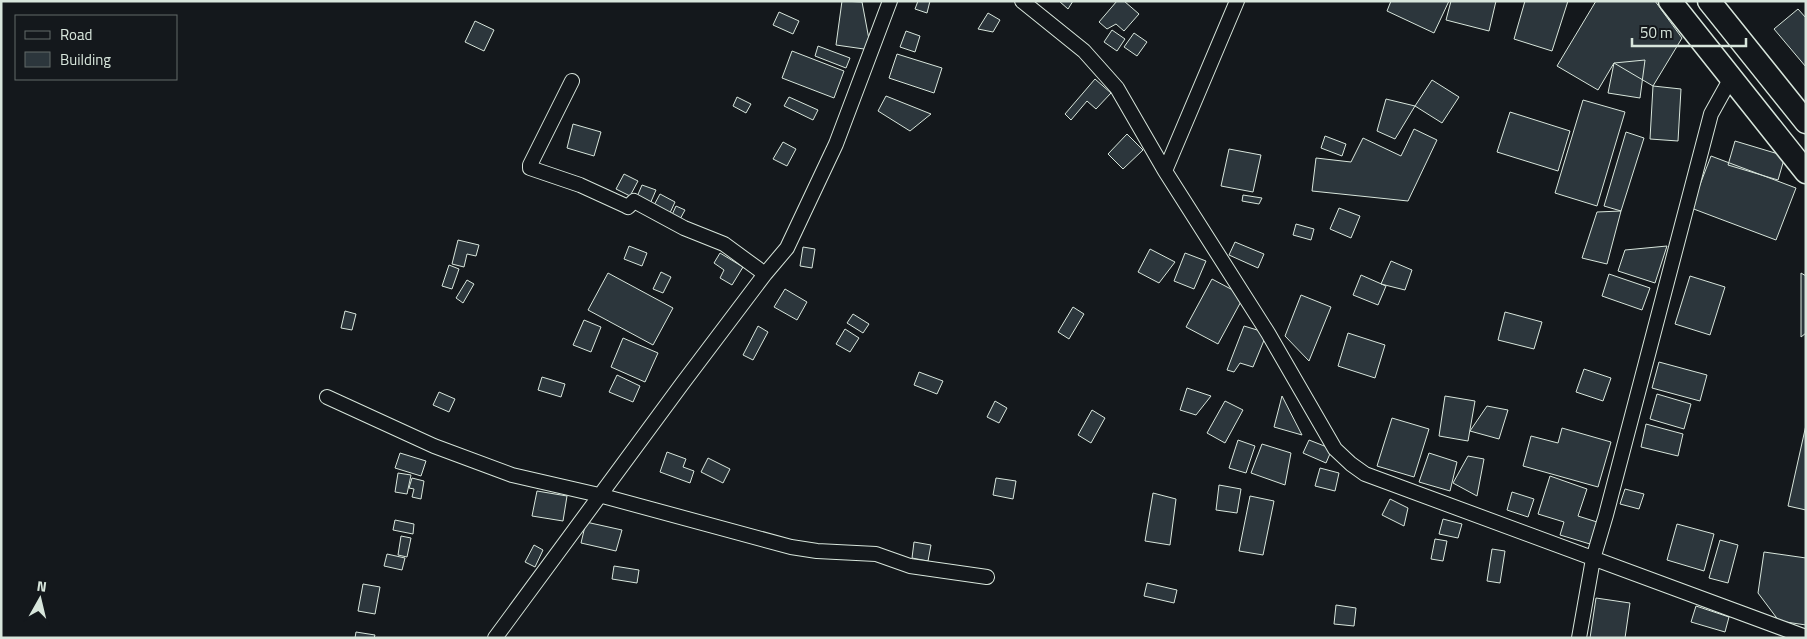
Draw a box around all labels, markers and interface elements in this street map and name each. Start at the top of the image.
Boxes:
legend [15,15,178,80]
scale bar [1632,15,1746,47]
text: 50 m [1640,21,1673,44]
text: Road [60,23,92,46]
text: Building [60,48,111,71]
north arrow [15,574,65,624]
text: N [36,575,48,597]

